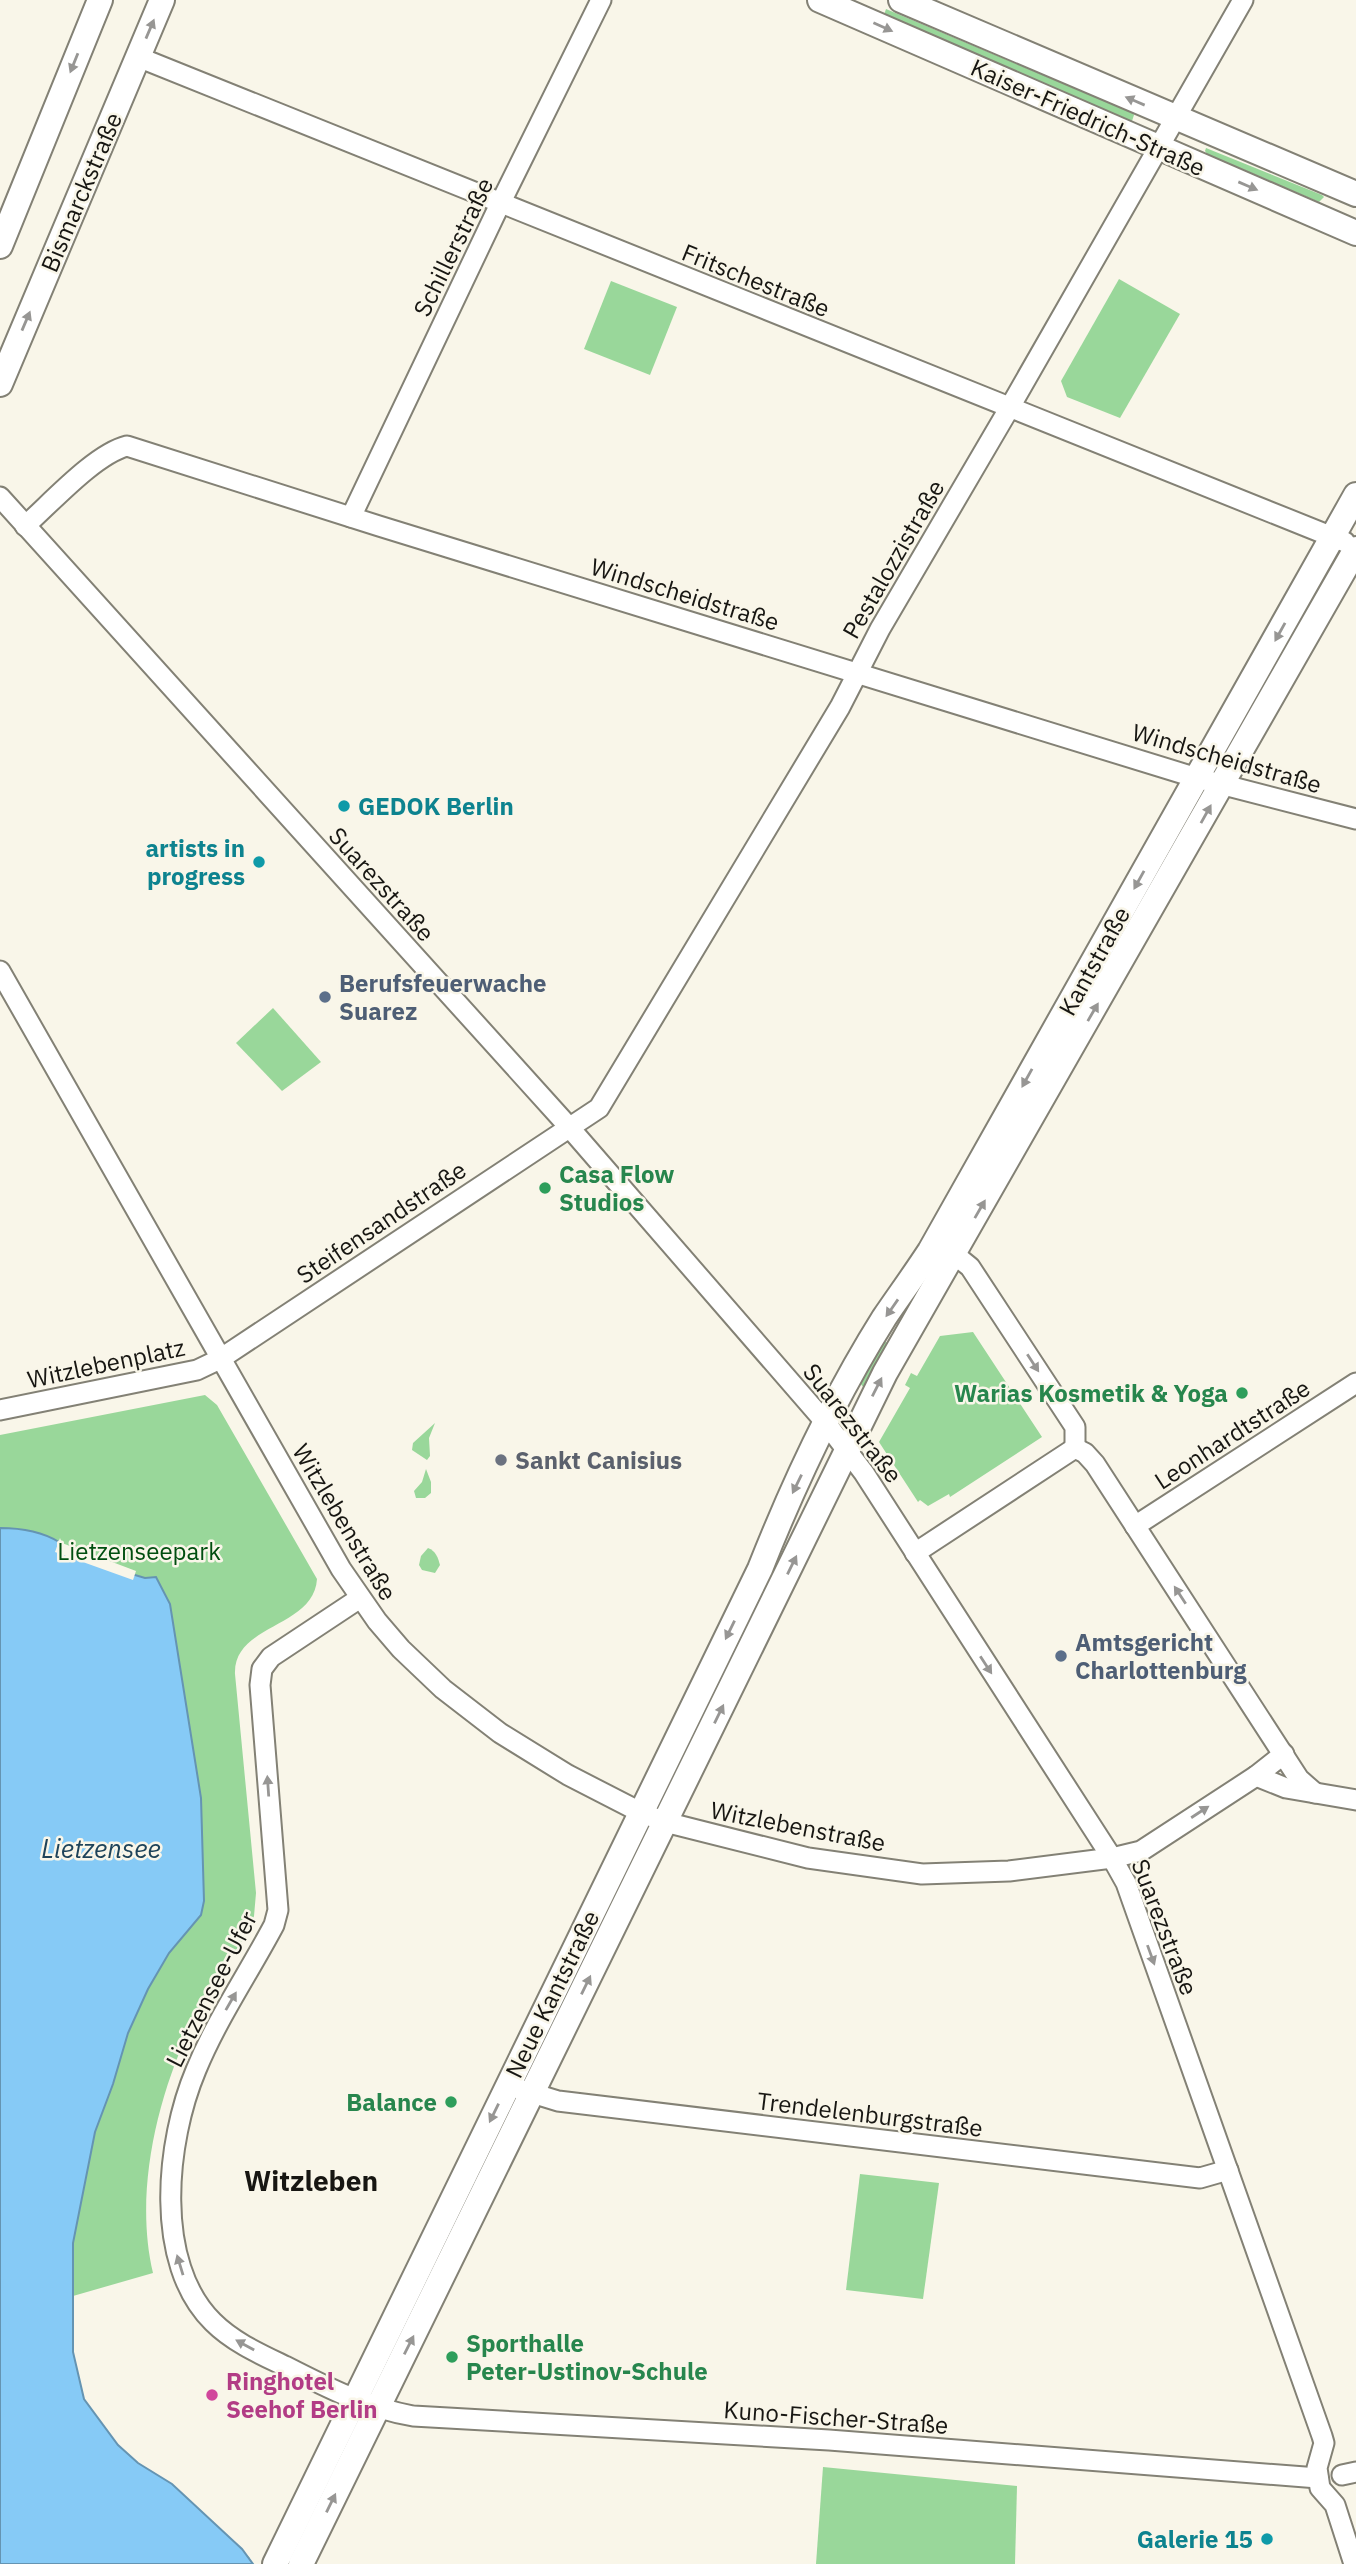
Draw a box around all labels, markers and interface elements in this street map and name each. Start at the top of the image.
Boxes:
one-way arrow [144,18,155,39]
one-way arrow [872,22,893,33]
street label: Kaiser-Friedrich-Straße [966,51,1210,183]
one-way arrow [69,53,80,74]
one-way arrow [1125,95,1145,107]
street label: Bismarckstraße [33,107,129,277]
street label: Schillerstraße [406,172,500,322]
one-way arrow [1238,181,1259,192]
street label: Fritschestraße [677,236,835,324]
one-way arrow [21,311,32,332]
street label: Pestalozzistraße [835,474,951,644]
street label: Windscheidstraße [587,550,783,638]
one-way arrow [1274,622,1286,641]
street label: Windscheidstraße [1129,716,1325,800]
place label: GEDOK Berlin [358,790,514,822]
marker: GEDOK Berlin [336,798,352,814]
one-way arrow [1200,805,1212,824]
street label: Suarezstraße [322,820,442,948]
place label: artists in progress [145,832,245,892]
marker: artists in progress [251,854,267,870]
one-way arrow [1133,871,1145,890]
street label: Kantstraße [1051,901,1137,1021]
place label: Berufsfeuerwache Suarez [339,967,547,1027]
marker: Berufsfeuerwache Suarez [317,989,333,1005]
one-way arrow [1087,1002,1099,1021]
one-way arrow [1021,1069,1034,1088]
street label: Steifensandstraße [290,1153,472,1291]
place label: Casa Flow Studios [559,1158,675,1218]
marker: Casa Flow Studios [537,1180,553,1196]
one-way arrow [974,1200,986,1219]
one-way arrow [885,1299,899,1317]
street label: Witzlebenplatz [24,1331,188,1395]
one-way arrow [1026,1354,1040,1372]
street label: Suarezstraße [796,1357,910,1489]
street label: Leonhardtstraße [1148,1372,1316,1496]
one-way arrow [872,1377,883,1397]
place label: Warias Kosmetik & Yoga [954,1377,1228,1409]
marker: Warias Kosmetik & Yoga [1234,1385,1250,1401]
street label: Witzlebenstraße [286,1438,404,1606]
place label: Sankt Canisius [515,1444,682,1476]
marker: Sankt Canisius [493,1452,509,1468]
one-way arrow [791,1474,802,1494]
park label: Lietzenseepark [57,1535,221,1567]
one-way arrow [786,1555,797,1575]
one-way arrow [1174,1586,1187,1605]
one-way arrow [724,1620,735,1640]
place label: Amtsgericht Charlottenburg [1075,1626,1247,1686]
marker: Amtsgericht Charlottenburg [1053,1648,1069,1664]
one-way arrow [980,1655,993,1674]
one-way arrow [713,1704,724,1724]
one-way arrow [262,1774,273,1796]
street label: Witzlebenstraße [708,1793,888,1859]
one-way arrow [1191,1806,1210,1819]
water label: Lietzensee [41,1831,161,1865]
street label: Suarezstraße [1124,1854,1206,2000]
street label: Lietzensee-Ufer [158,1905,264,2073]
street label: Neue Kantstraße [498,1905,606,2083]
one-way arrow [1146,1945,1157,1966]
one-way arrow [580,1975,591,1995]
one-way arrow [225,1991,237,2010]
street label: Trendelenburgstraße [755,2084,985,2144]
place label: Balance [346,2086,437,2118]
marker: Balance [443,2094,459,2110]
one-way arrow [488,2103,499,2123]
district label: Witzleben [244,2162,378,2199]
one-way arrow [174,2254,184,2275]
place label: Sporthalle Peter-Ustinov-Schule [466,2327,708,2387]
one-way arrow [403,2335,414,2355]
one-way arrow [235,2339,255,2351]
marker: Sporthalle Peter-Ustinov-Schule [444,2349,460,2365]
place label: Ringhotel Seehof Berlin [226,2365,378,2425]
marker: Ringhotel Seehof Berlin [204,2387,220,2403]
street label: Kuno-Fischer-Straße [722,2393,950,2441]
one-way arrow [325,2493,337,2513]
place label: Galerie 15 [1137,2523,1253,2555]
marker: Galerie 15 [1259,2531,1275,2547]

